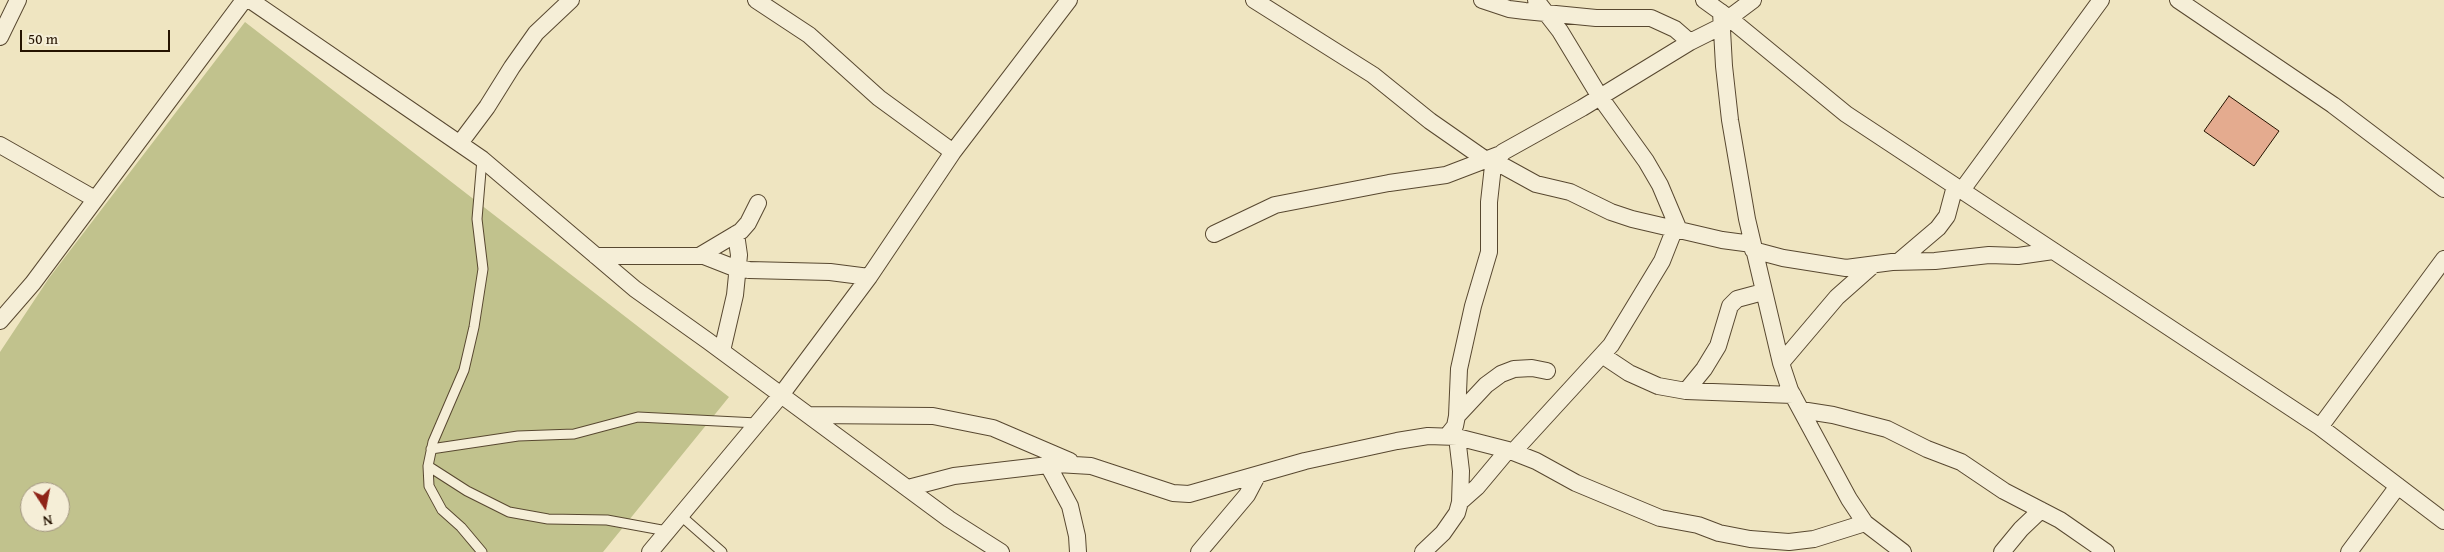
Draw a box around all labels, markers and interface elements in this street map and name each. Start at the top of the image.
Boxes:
scale bar [22,20,172,52]
text: 50 m [28,28,58,49]
north arrow [20,482,70,532]
text: N [41,510,54,531]

